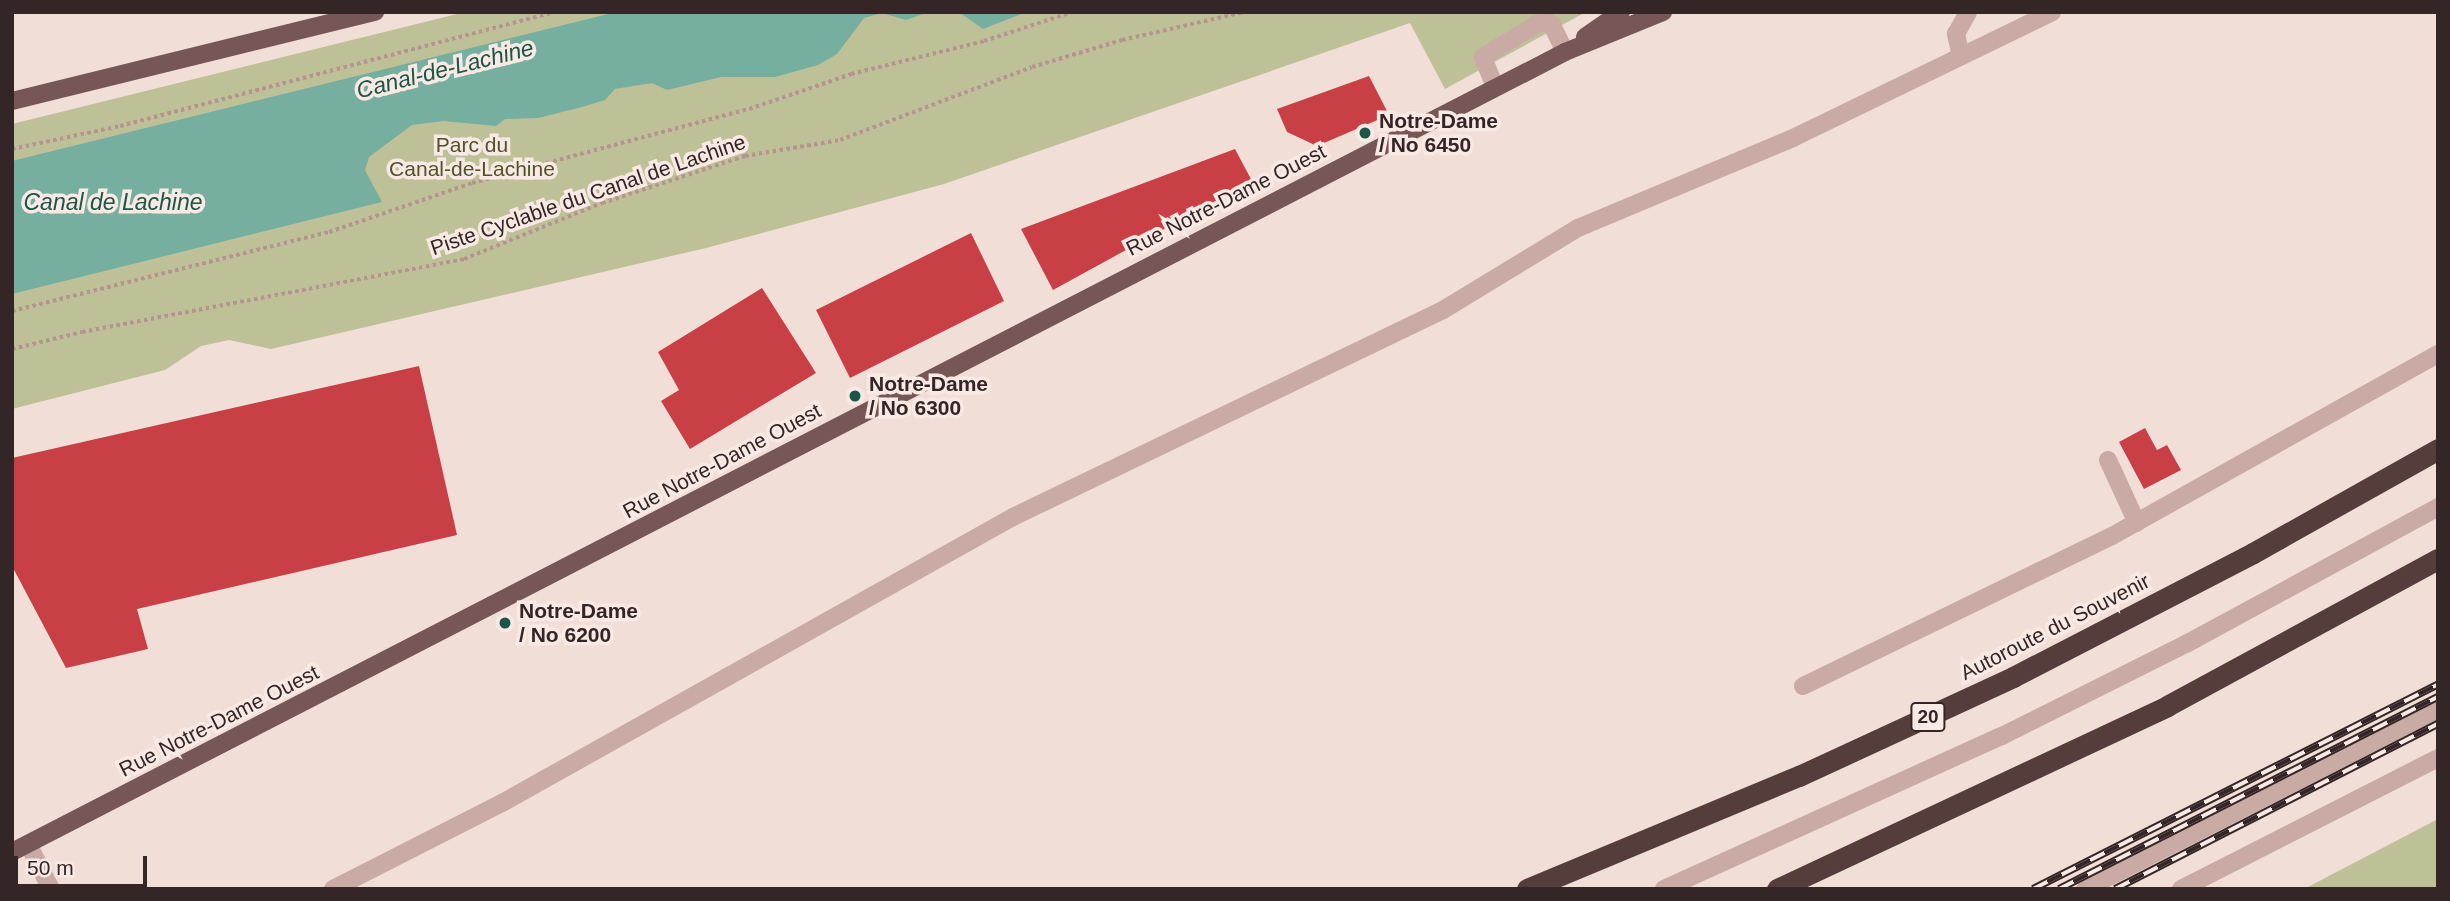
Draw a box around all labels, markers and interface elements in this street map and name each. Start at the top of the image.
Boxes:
water label: Canal-de-Lachine [354,34,536,104]
place label: Notre-Dame / No 6450 [1379,108,1498,158]
marker: Notre-Dame / No 6450 [1357,125,1373,141]
street label: Piste Cyclable du Canal de Lachine [427,129,749,261]
park label: Parc du Canal-de-Lachine [389,132,555,182]
street label: Rue Notre-Dame Ouest [1122,139,1330,261]
water label: Canal de Lachine [23,188,203,216]
place label: Notre-Dame / No 6300 [869,371,988,421]
marker: Notre-Dame / No 6300 [847,388,863,404]
street label: Rue Notre-Dame Ouest [619,398,825,524]
street label: Autoroute du Souvenir [1956,568,2154,686]
place label: Notre-Dame / No 6200 [519,598,638,648]
marker: Notre-Dame / No 6200 [497,615,513,631]
street label: Rue Notre-Dame Ouest [115,660,323,782]
road number: 20 [1909,702,1947,732]
scale bar [18,842,150,886]
text: 50 m [27,856,74,879]

